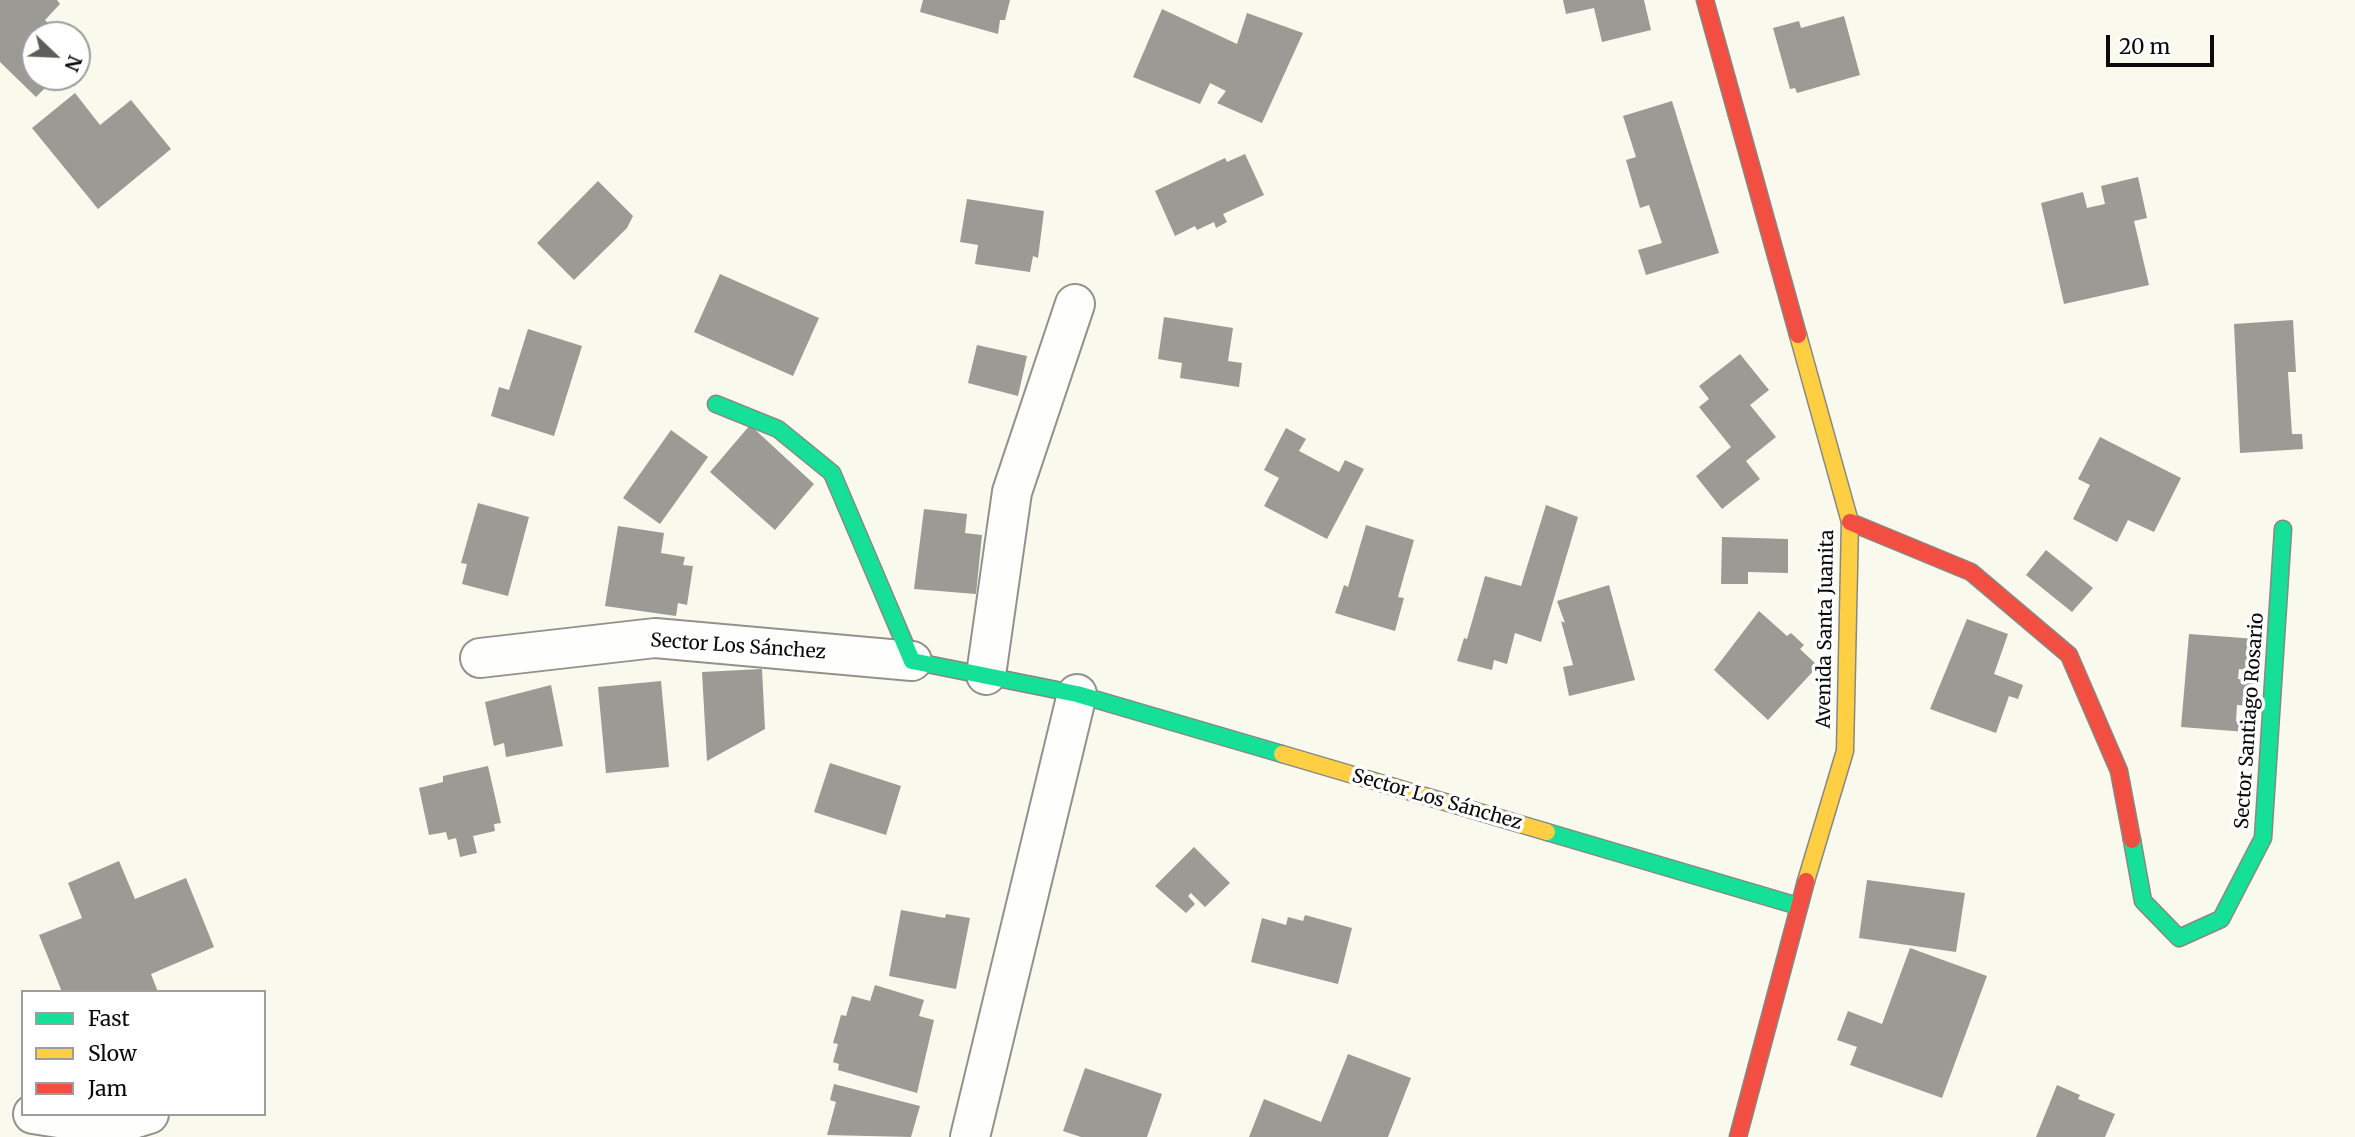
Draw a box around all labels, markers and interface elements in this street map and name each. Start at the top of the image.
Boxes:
north arrow [21,21,91,91]
scale bar [2110,21,2218,65]
text: 20 m [2119,33,2170,60]
text: N [60,52,87,75]
street label: Avenida Santa Juanita [1813,529,1839,729]
street label: Sector Santiago Rosario [2231,612,2269,830]
street label: Sector Los Sánchez [649,629,827,665]
street label: Sector Los Sánchez [1349,765,1525,835]
legend [21,990,266,1116]
text: Fast [88,1005,130,1032]
text: Slow [88,1040,137,1067]
text: Jam [88,1075,127,1102]

